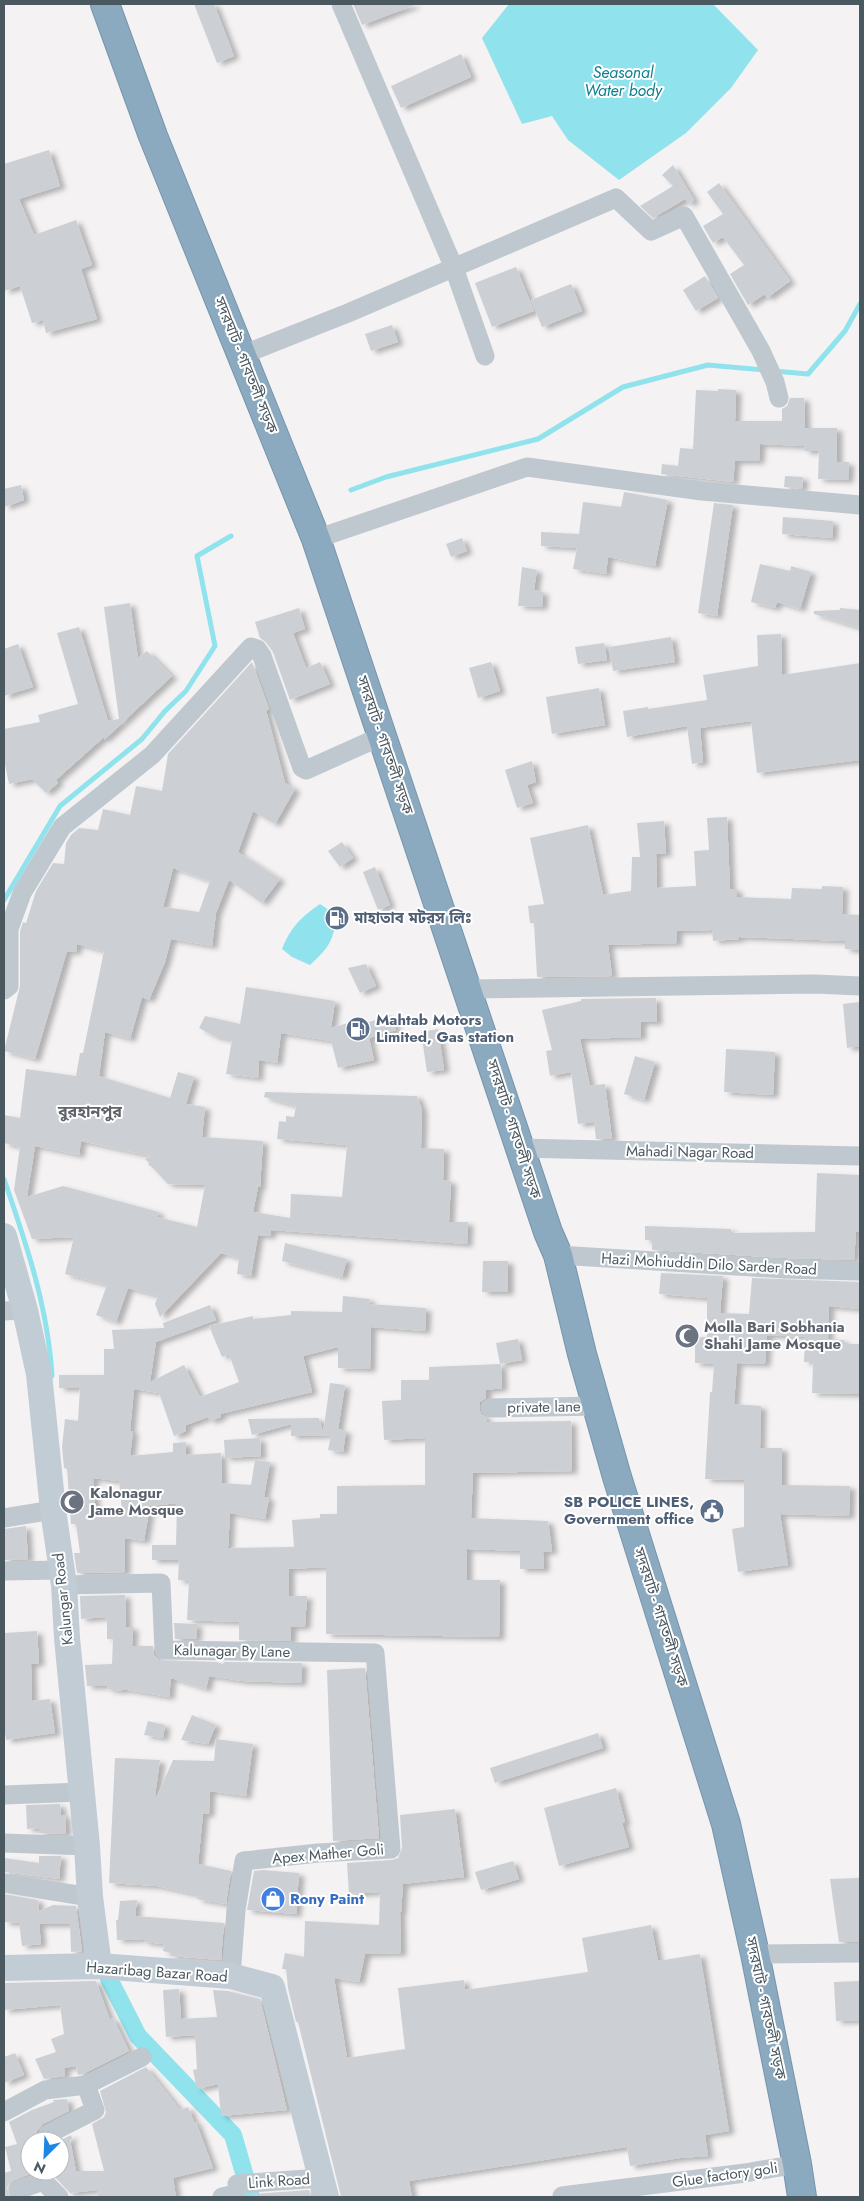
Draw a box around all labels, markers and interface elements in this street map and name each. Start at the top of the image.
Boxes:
water label: Seasonal Water body [584,61,663,102]
street label: সদরঘাট - গাবতলী সড়ক [208,293,284,437]
street label: সদরঘাট - গাবতলী সড়ক [351,672,419,818]
fuel station icon: মাহাতাব মটরস লিঃ [324,905,350,931]
place label: মাহাতাব মটরস লিঃ [353,907,472,929]
place label: Mahtab Motors Limited, Gas station [376,1009,514,1048]
fuel station icon: Mahtab Motors Limited, Gas station [345,1016,371,1042]
street label: সদরঘাট - গাবতলী সড়ক [481,1056,547,1202]
district label: বুরহানপুর [57,1100,122,1123]
street label: Mahadi Nagar Road [626,1140,754,1164]
street label: Hazi Mohiuddin Dilo Sarder Road [601,1247,817,1281]
place label: Molla Bari Sobhania Shahi Jame Mosque [704,1316,845,1355]
mosque icon: Molla Bari Sobhania Shahi Jame Mosque [674,1323,700,1349]
street label: private lane [507,1395,581,1419]
place label: Kalonagur Jame Mosque [87,1482,184,1521]
mosque icon: Kalonagur Jame Mosque [59,1489,85,1515]
place label: SB POLICE LINES, Government office [564,1491,694,1530]
public building icon: SB POLICE LINES, Government office [699,1498,725,1524]
street label: সদরঘাট - গাবতলী সড়ক [628,1544,694,1690]
street label: Kalungar Road [47,1552,79,1646]
street label: Kalunagar By Lane [174,1639,291,1663]
street label: Apex Mather Goli [271,1838,385,1870]
shop icon: Rony Paint [260,1886,286,1912]
place label: Rony Paint [290,1888,364,1910]
street label: সদরঘাট - গাবতলী সড়ক [740,1934,792,2082]
street label: Hazaribag Bazar Road [86,1956,228,1988]
north arrow [20,2131,70,2181]
text: N [31,2156,49,2179]
street label: Glue factory goli [671,2157,779,2193]
street label: Link Road [247,2168,311,2194]

